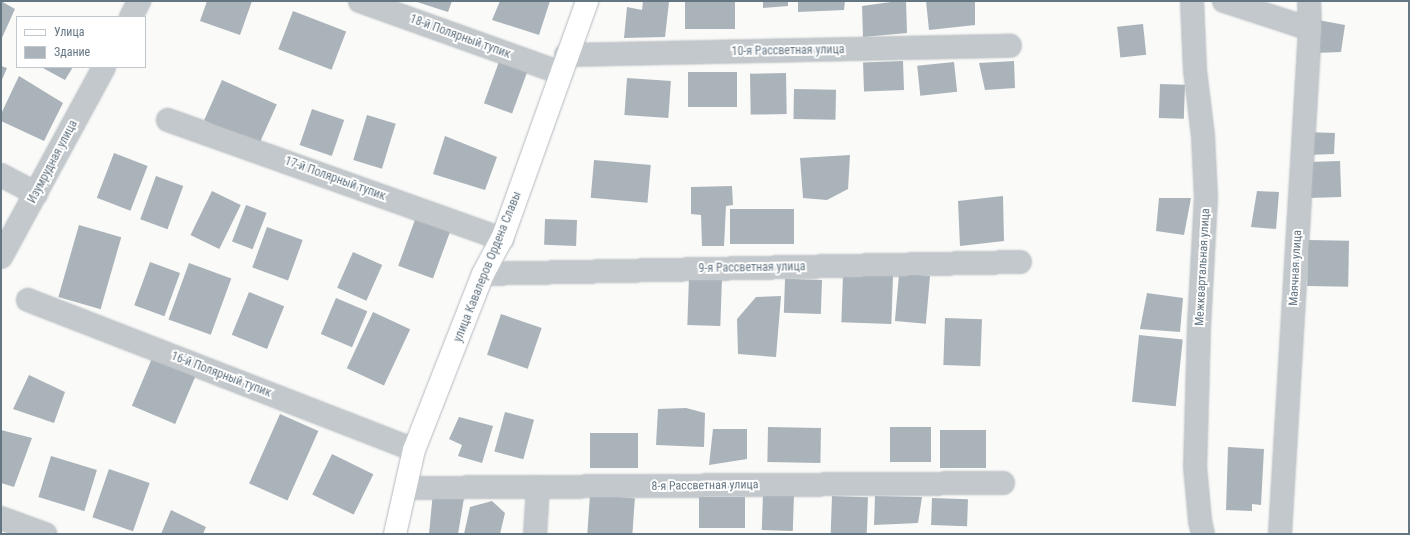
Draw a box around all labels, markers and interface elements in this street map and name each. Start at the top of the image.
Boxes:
street label: 18-й Полярный тупик [408,12,512,62]
legend [16,16,146,68]
text: Улица [54,25,84,39]
street label: 10-я Рассветная улица [731,43,845,59]
text: Здание [54,45,90,59]
street label: Изумрудная улица [25,118,81,206]
street label: 17-й Полярный тупик [283,154,387,204]
street label: улица Кавалеров Ордена Славы [451,190,525,344]
street label: Межквартальная улица [1193,208,1213,326]
street label: Маячная улица [1287,230,1305,306]
street label: 9-я Рассветная улица [698,260,806,276]
street label: 16-й Полярный тупик [169,349,273,401]
street label: 8-я Рассветная улица [651,478,759,494]

